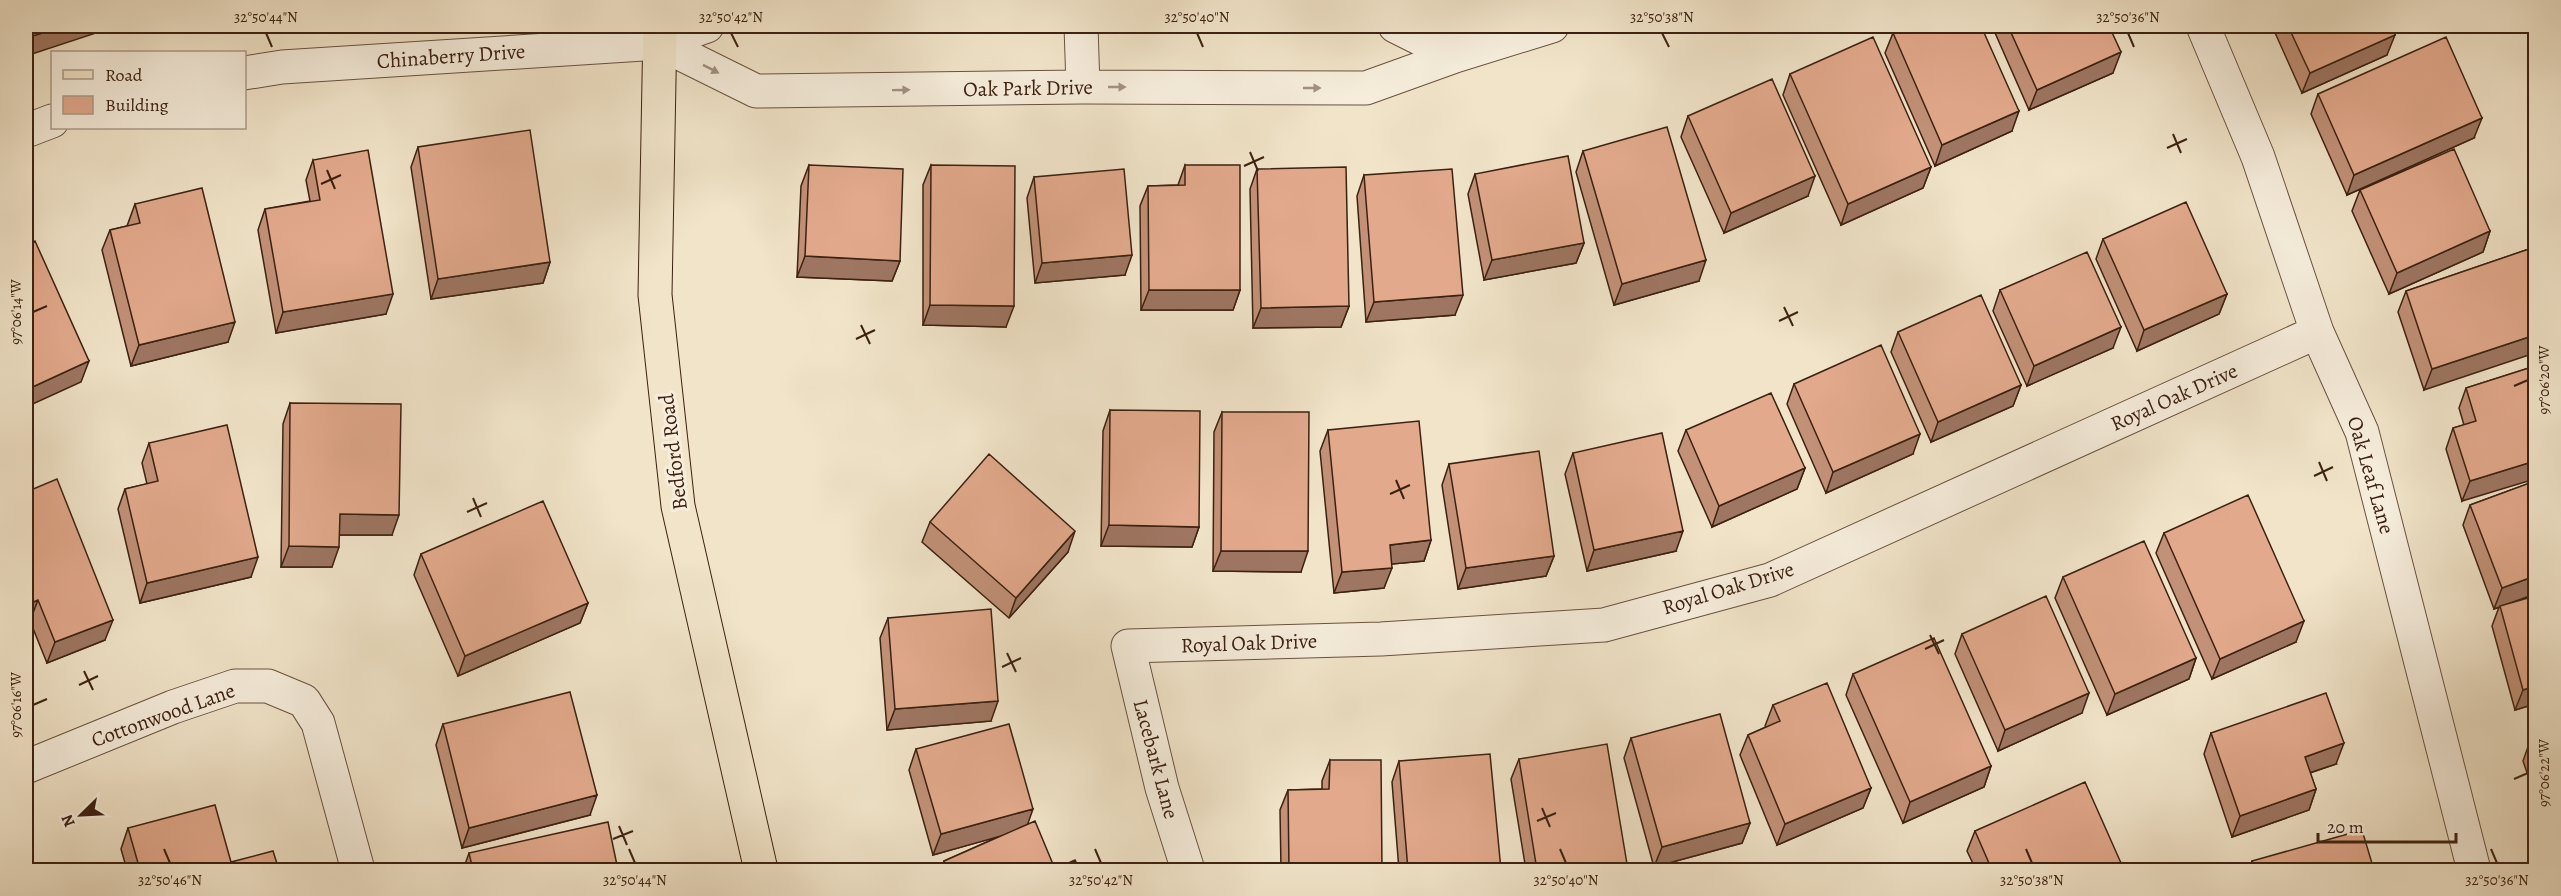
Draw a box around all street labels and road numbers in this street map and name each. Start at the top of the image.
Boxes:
street label: Chinaberry Drive [376,37,526,75]
street label: Oak Park Drive [963,73,1093,103]
street label: Royal Oak Drive [2106,356,2242,438]
street label: Bedford Road [652,392,694,512]
street label: Oak Leaf Lane [2341,413,2401,537]
street label: Royal Oak Drive [1659,555,1797,621]
street label: Royal Oak Drive [1180,627,1318,659]
street label: Cottonwood Lane [87,676,239,754]
street label: Lacebark Lane [1127,696,1185,822]

